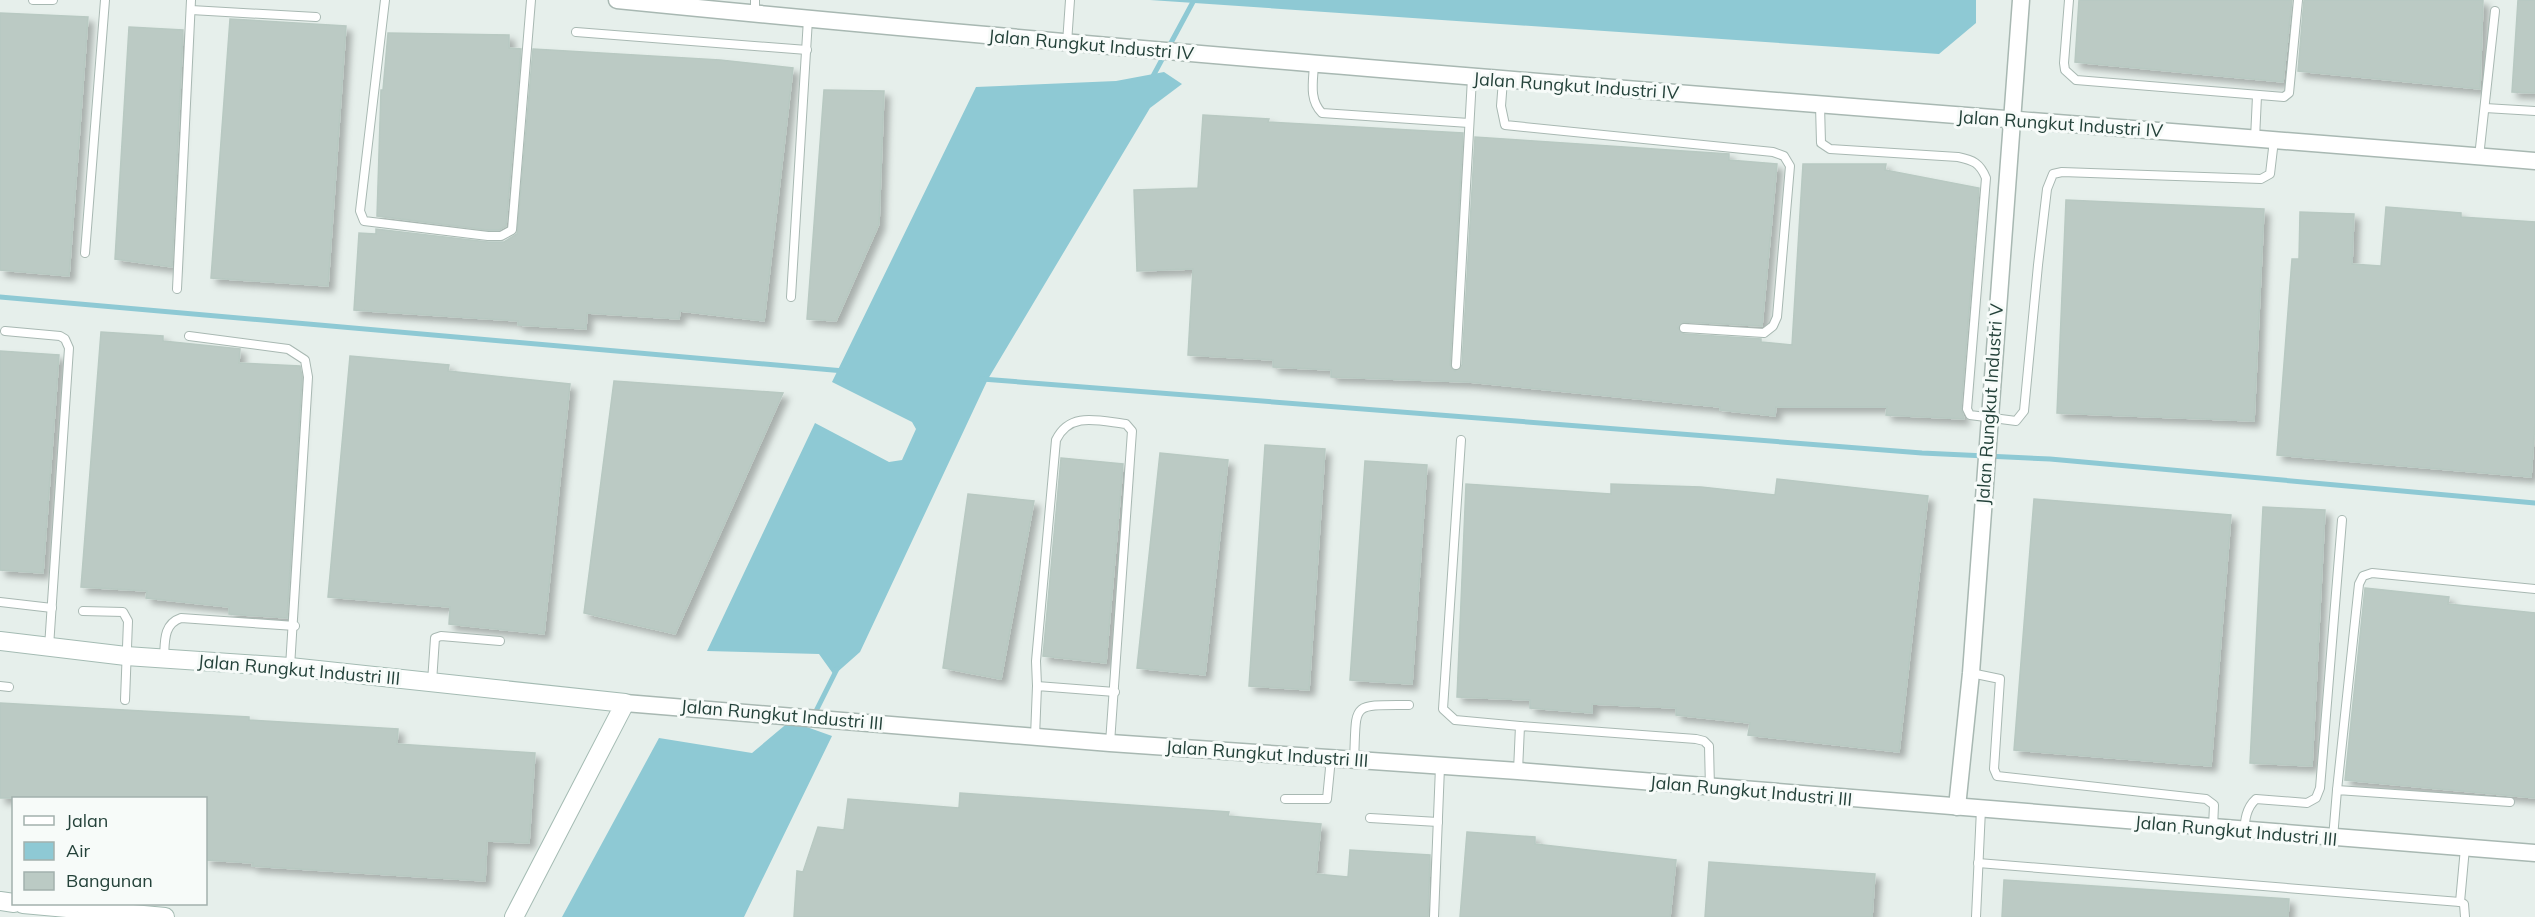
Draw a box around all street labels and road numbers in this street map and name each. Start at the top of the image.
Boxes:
street label: Jalan Rungkut Industri IV [987,24,1195,65]
street label: Jalan Rungkut Industri IV [1472,67,1680,104]
street label: Jalan Rungkut Industri IV [1956,105,2164,142]
street label: Jalan Rungkut Industri V [1971,302,2008,505]
street label: Jalan Rungkut Industri III [197,649,401,690]
street label: Jalan Rungkut Industri III [680,694,884,735]
street label: Jalan Rungkut Industri III [1165,735,1369,772]
street label: Jalan Rungkut Industri III [1649,770,1853,811]
street label: Jalan Rungkut Industri III [2134,810,2338,851]

